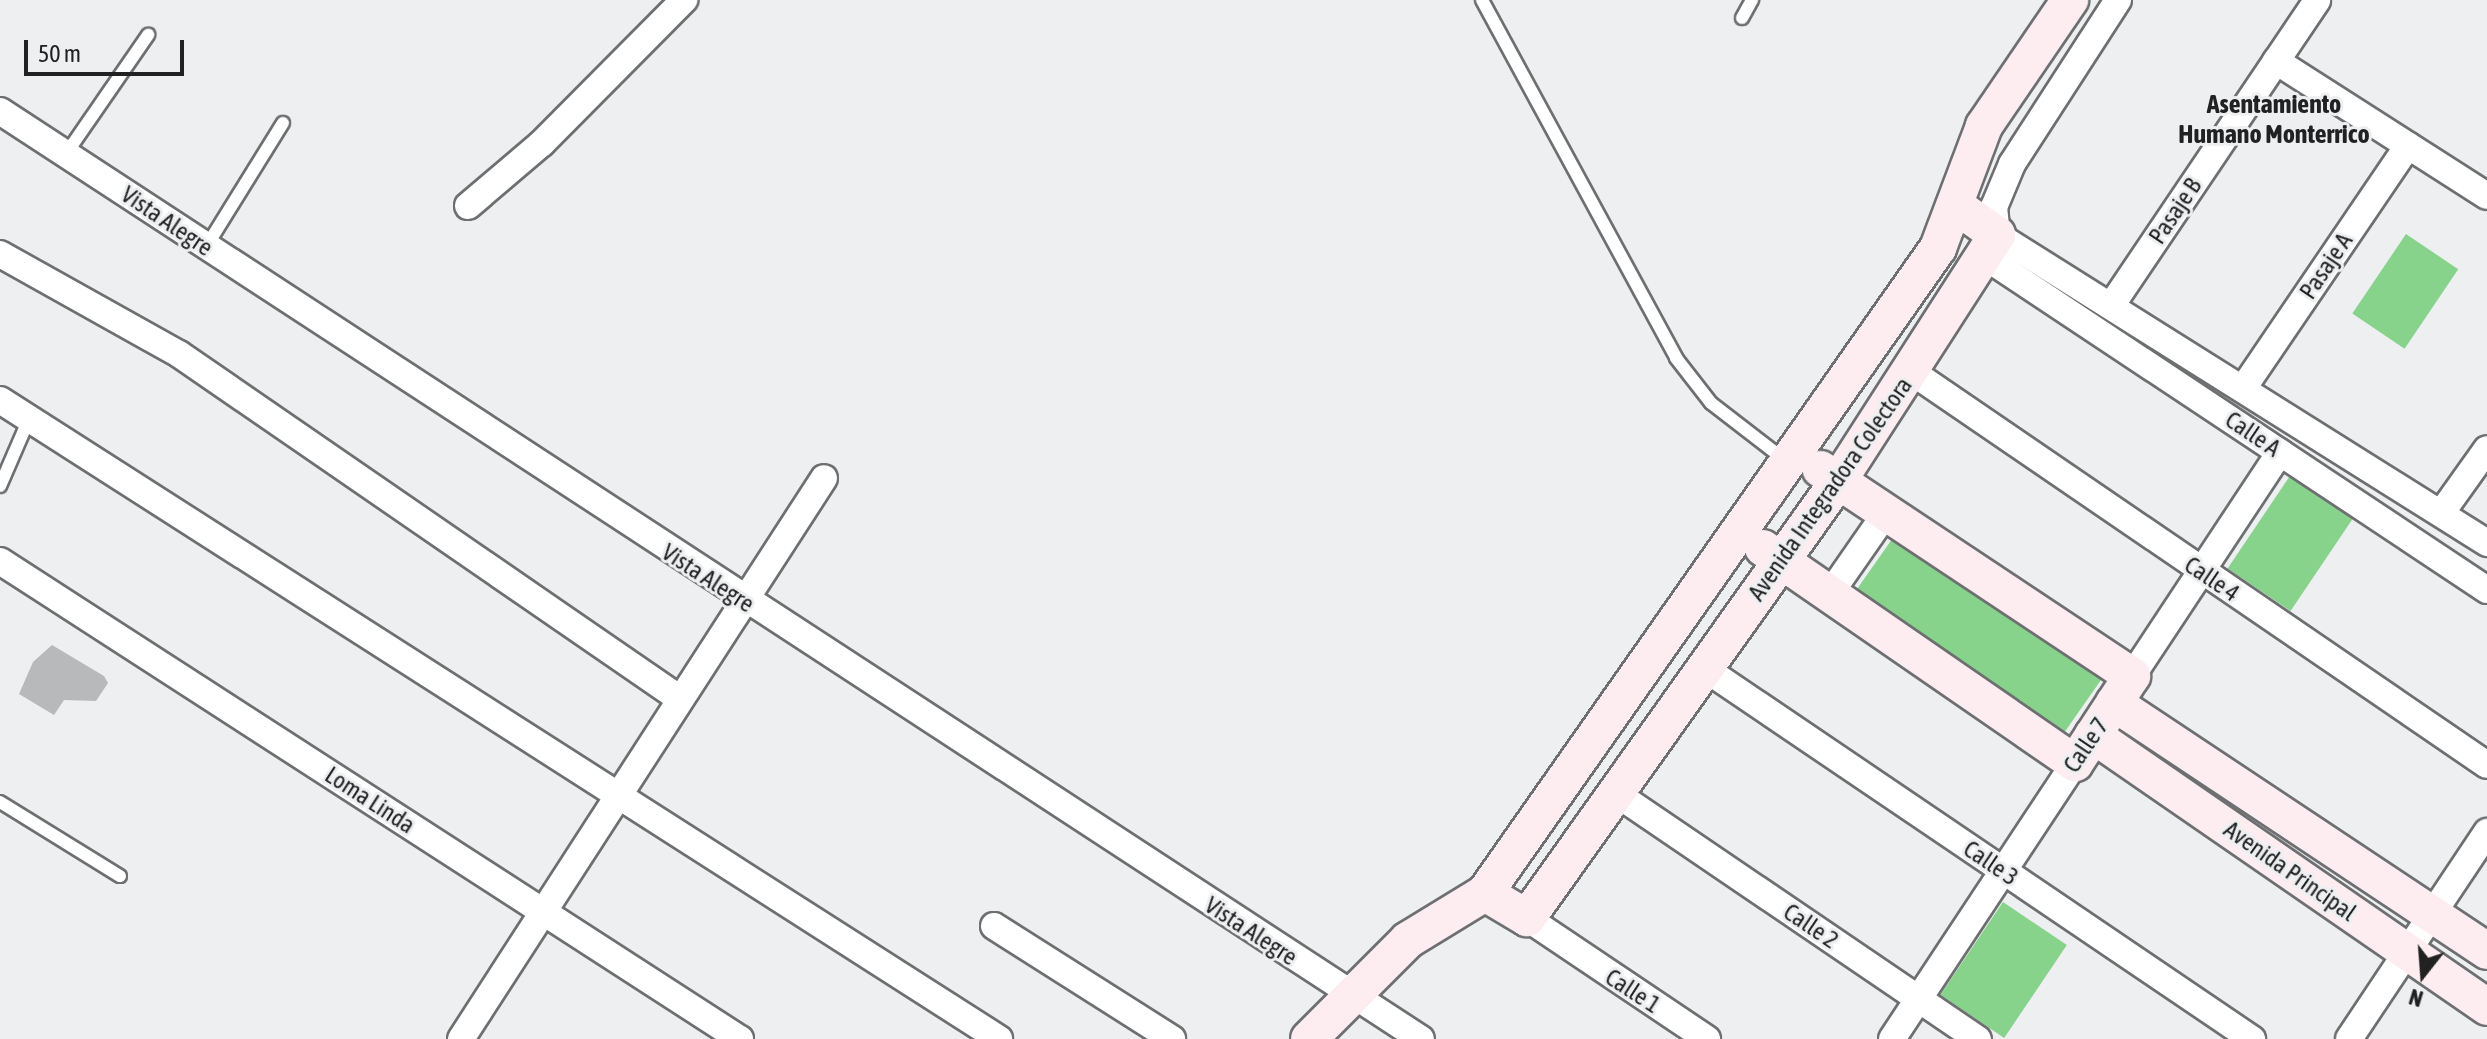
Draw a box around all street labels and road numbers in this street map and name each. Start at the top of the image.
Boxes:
street label: Pasaje B [2143,173,2207,249]
street label: Vista Alegre [116,180,218,262]
street label: Pasaje A [2294,227,2358,305]
street label: Avenida Integradora Colectora [1742,372,1918,606]
street label: Calle A [2220,405,2286,463]
street label: Vista Alegre [656,538,760,618]
street label: Calle 4 [2179,550,2245,608]
street label: Calle 7 [2057,712,2115,778]
street label: Loma Linda [320,760,420,840]
street label: Avenida Principal [2218,815,2362,927]
street label: Calle 3 [1958,834,2024,892]
street label: Vista Alegre [1199,891,1303,971]
street label: Calle 2 [1778,897,1844,955]
street label: Calle 1 [1600,963,1666,1019]

